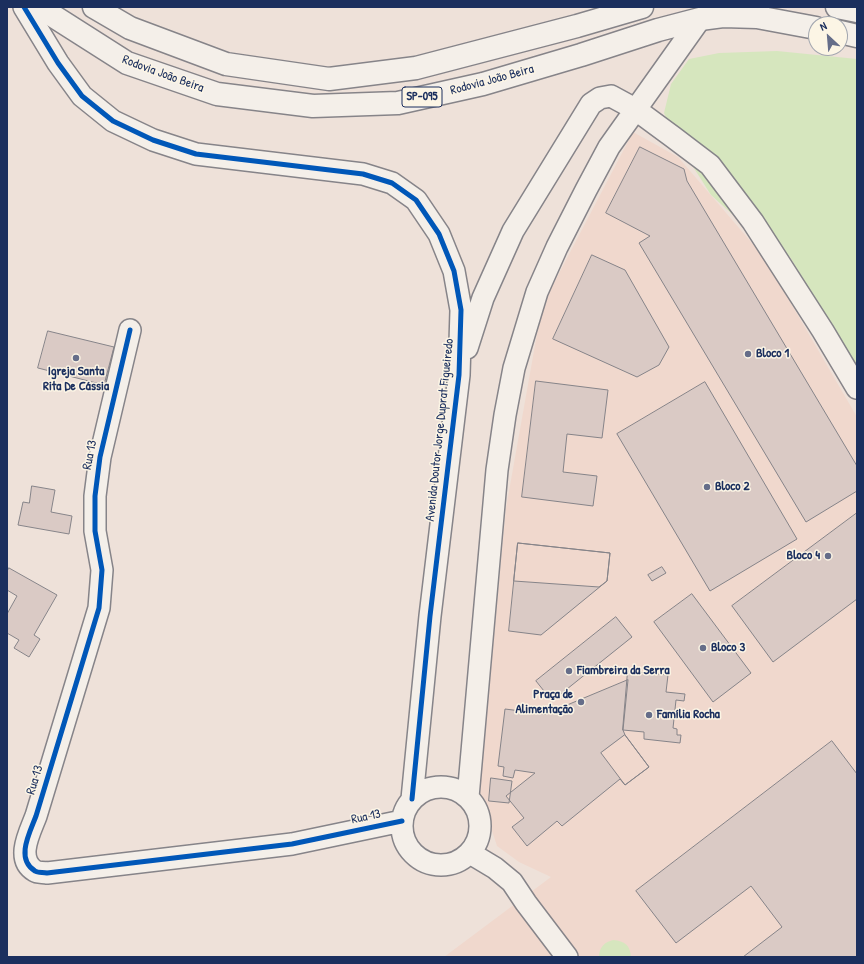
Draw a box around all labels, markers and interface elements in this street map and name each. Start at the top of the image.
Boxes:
north arrow [808,16,848,56]
text: N [817,19,829,34]
street label: Rodovia João Beira [120,52,206,96]
street label: Rodovia João Beira [449,61,535,99]
road number: SP-095 [402,87,442,107]
street label: Avenida Doutor Jorge Duprat Figueiredo [423,338,457,522]
place label: Bloco 1 [756,346,789,362]
marker: Bloco 1 [743,349,753,359]
marker: Igreja Santa Rita De Cássia [71,353,81,363]
place label: Igreja Santa Rita De Cássia [43,364,109,395]
street label: Rua 13 [80,439,100,471]
place label: Bloco 2 [715,479,750,495]
marker: Bloco 2 [702,482,712,492]
place label: Bloco 4 [787,548,820,564]
marker: Bloco 4 [823,551,833,561]
place label: Bloco 3 [711,640,745,656]
marker: Bloco 3 [698,643,708,653]
place label: Fiambreira da Serra [577,663,670,679]
marker: Fiambreira da Serra [564,666,574,676]
place label: Praça de Alimentação [515,687,573,718]
marker: Praça de Alimentação [576,697,586,707]
place label: Família Rocha [657,707,720,723]
marker: Família Rocha [644,710,654,720]
street label: Rua 13 [23,764,47,796]
street label: Rua 13 [350,806,382,828]

